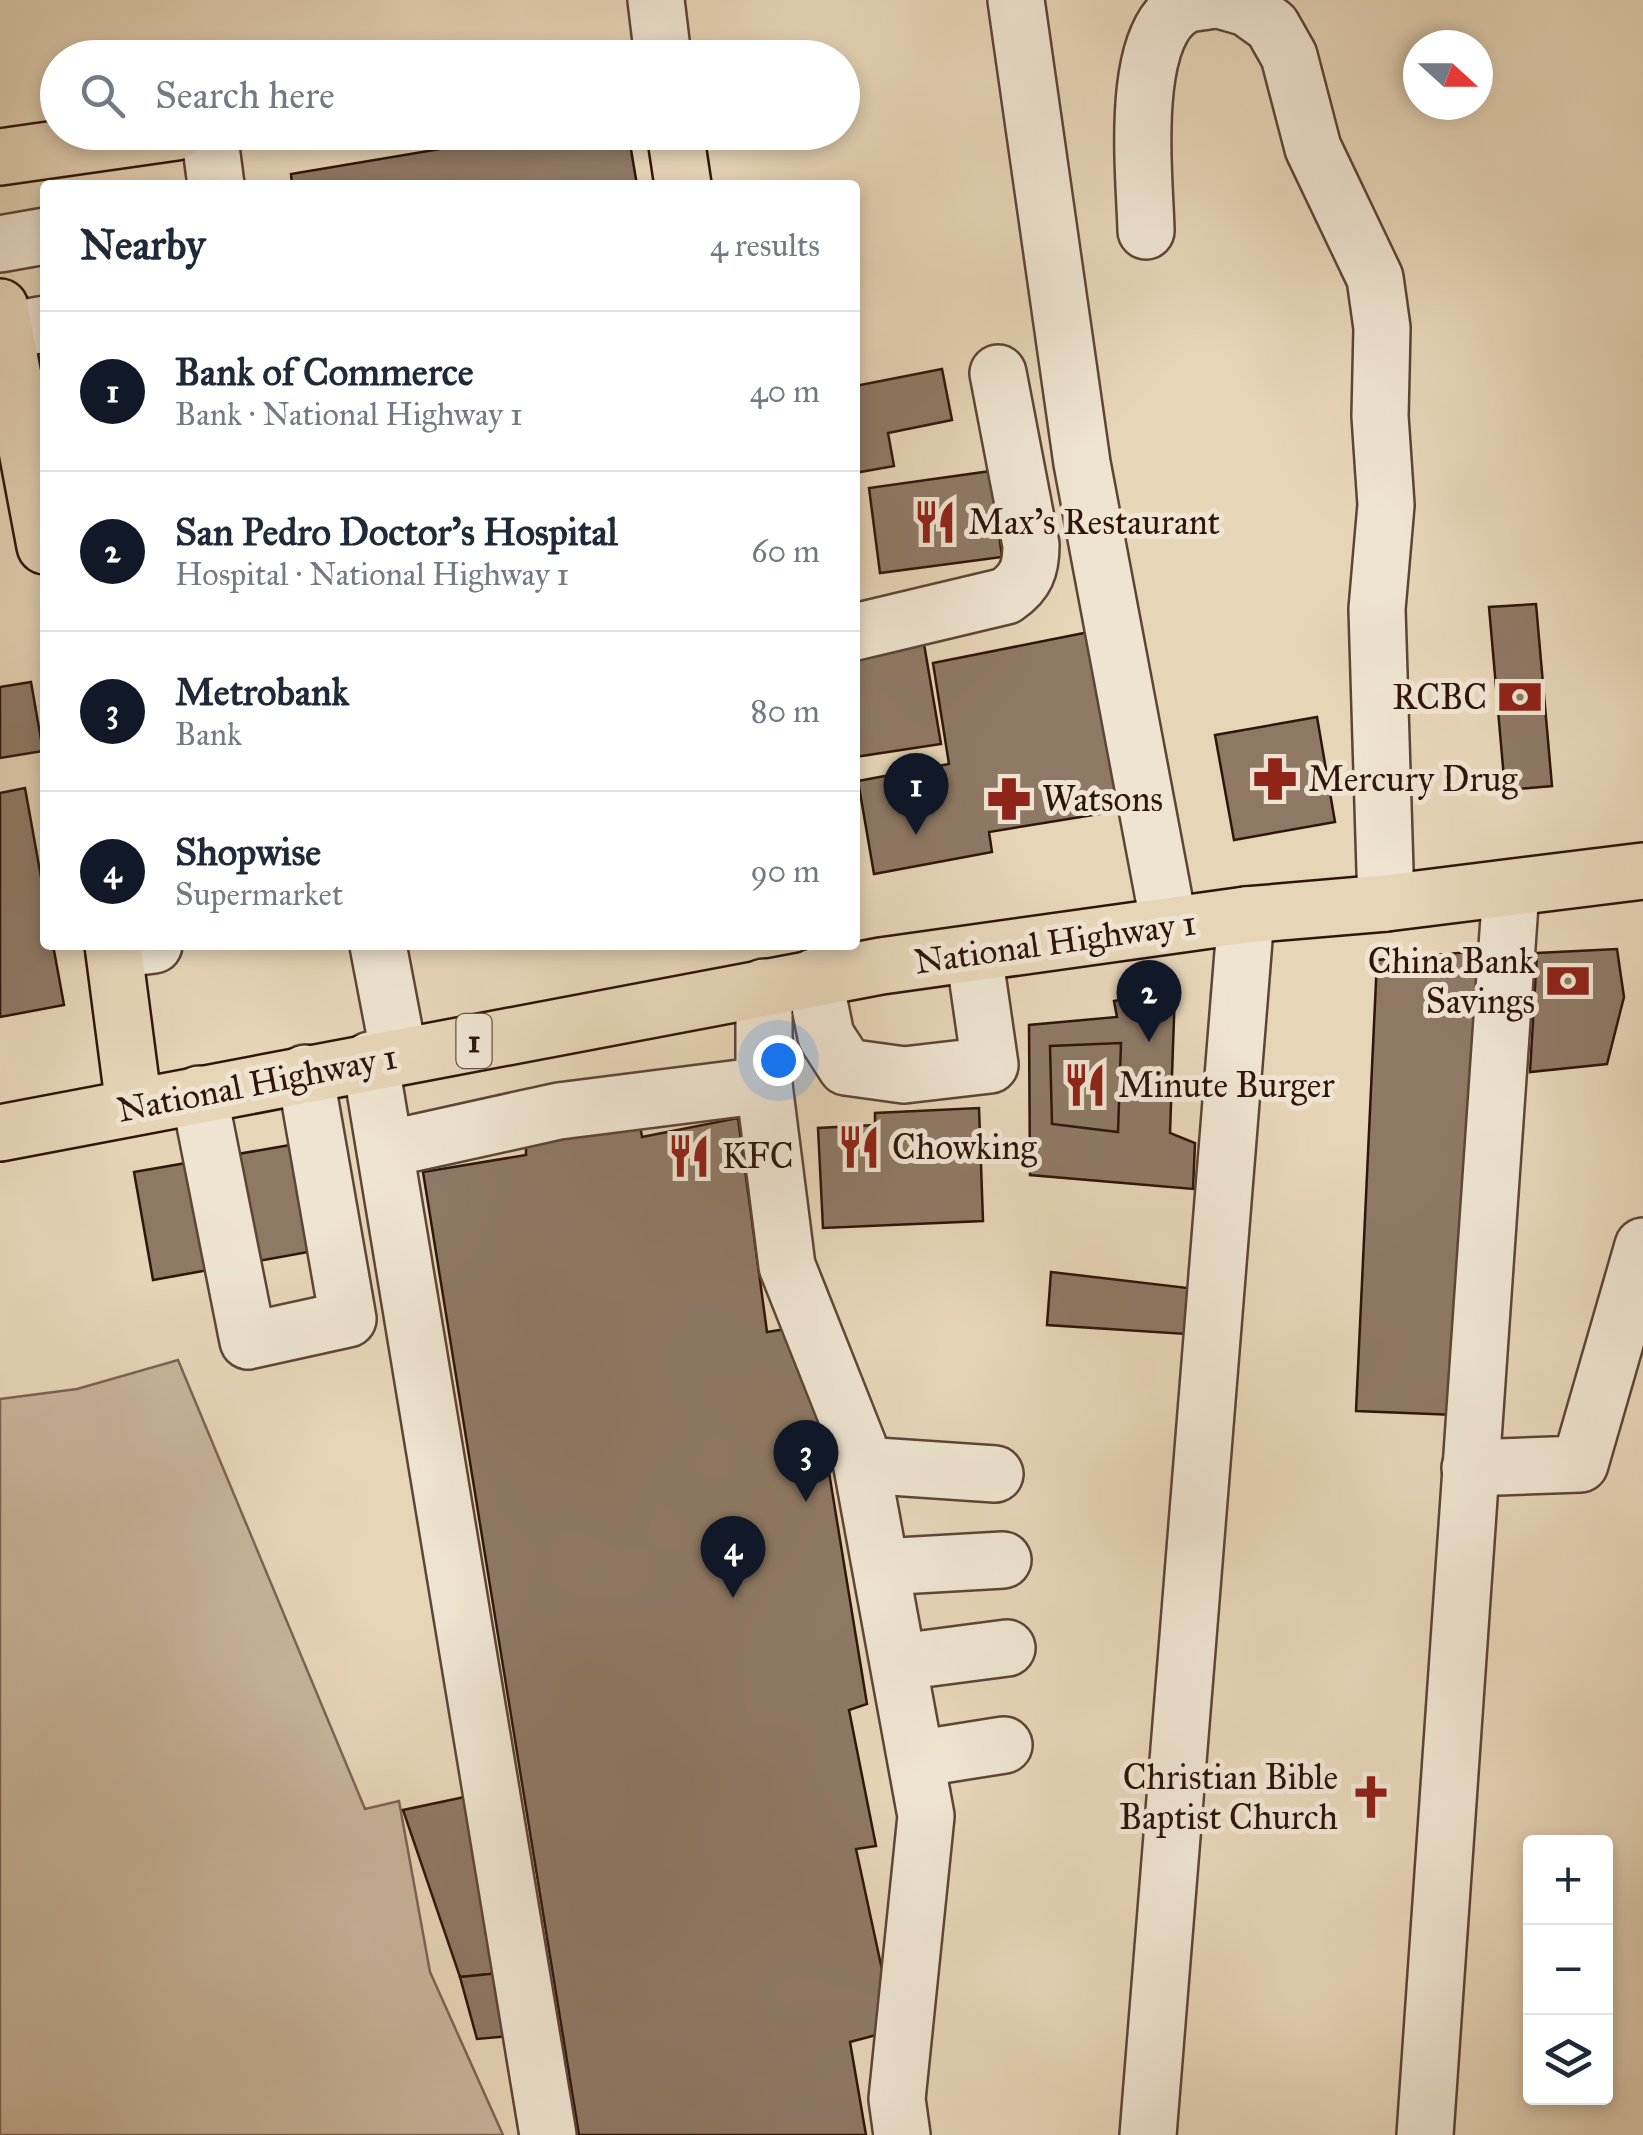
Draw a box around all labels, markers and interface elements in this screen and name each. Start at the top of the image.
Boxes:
north arrow [1403,30,1493,120]
search box [40,40,860,150]
icon: search [75,68,130,123]
text: Search here [155,72,335,118]
text: Nearby [80,219,205,271]
text: 4 results [710,226,820,265]
text: Bank of Commerce [175,349,474,395]
text: 1 [106,372,119,411]
text: 40 m [750,372,820,411]
text: Bank · National Highway 1 [175,395,523,434]
restaurant icon: Max's Restaurant [911,498,959,546]
place label: Max's Restaurant [968,501,1220,544]
text: San Pedro Doctor's Hospital [175,509,618,555]
text: 2 [105,532,120,571]
text: 60 m [751,532,820,571]
text: Hospital · National Highway 1 [175,555,569,594]
text: Metrobank [175,669,349,715]
bank icon: RCBC [1496,673,1544,721]
place label: RCBC [1392,676,1487,719]
text: 3 [106,692,119,731]
text: 80 m [751,692,820,731]
text: Bank [175,715,242,754]
pin: 1 [884,752,948,835]
pharmacy icon: Mercury Drug [1251,755,1299,803]
place label: Mercury Drug [1308,758,1518,801]
pharmacy icon: Watsons [985,775,1033,823]
place label: Watsons [1042,778,1163,821]
text: Shopwise [175,829,321,875]
text: 4 [104,852,121,891]
text: 90 m [750,852,820,891]
text: Supermarket [175,875,343,914]
street label: National Highway 1 [911,901,1199,984]
place label: China Bank Savings [1368,940,1536,1023]
bank icon: China Bank Savings [1544,957,1592,1005]
pin: 2 [1116,960,1182,1042]
road number: 1 [456,1014,492,1068]
street label: National Highway 1 [113,1035,401,1132]
your location [753,1035,804,1086]
restaurant icon: Minute Burger [1061,1061,1109,1109]
place label: Minute Burger [1118,1064,1335,1107]
restaurant icon: Chowking [835,1123,883,1171]
place label: Chowking [892,1126,1037,1169]
restaurant icon: KFC [665,1132,713,1180]
place label: KFC [722,1135,794,1178]
pin: 3 [774,1420,838,1502]
pin: 4 [700,1516,766,1598]
place label: Christian Bible Baptist Church [1119,1756,1338,1839]
church icon: Christian Bible Baptist Church [1347,1773,1395,1821]
map controls [1523,1835,1613,2105]
button: + [1523,1835,1613,1925]
button: − [1523,1925,1613,2015]
button: layers [1523,2015,1613,2105]

